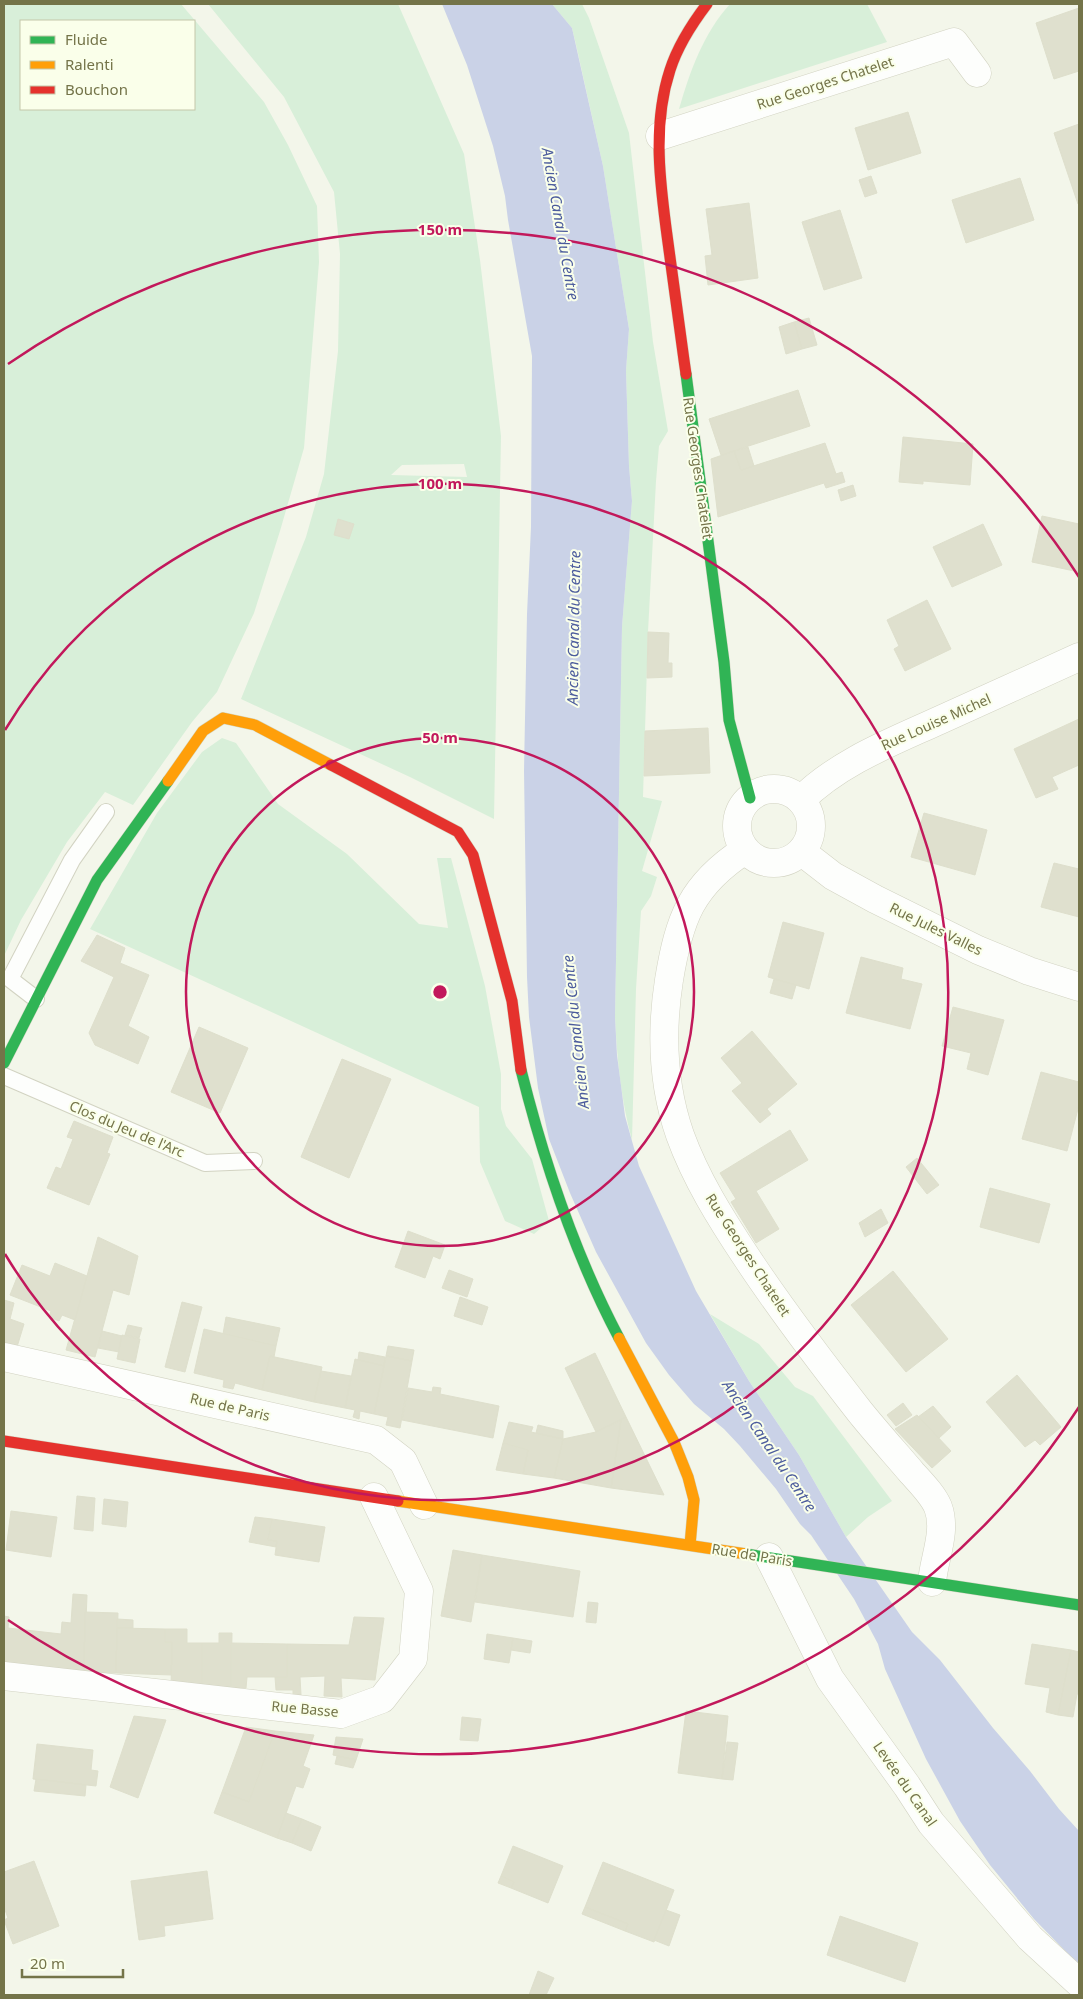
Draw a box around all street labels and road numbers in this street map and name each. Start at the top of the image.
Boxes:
street label: Rue Georges Chatelet [754,51,896,114]
street label: Rue Georges Chatelet [679,396,718,540]
street label: Rue Louise Michel [878,689,994,754]
street label: Rue Jules Valles [887,898,986,959]
street label: Clos du Jeu de l'Arc [67,1096,188,1161]
street label: Rue Georges Chatelet [702,1190,795,1320]
street label: Rue de Paris [188,1388,272,1425]
street label: Rue de Paris [710,1539,794,1570]
street label: Rue Basse [271,1696,339,1721]
street label: Levée du Canal [869,1738,942,1830]

